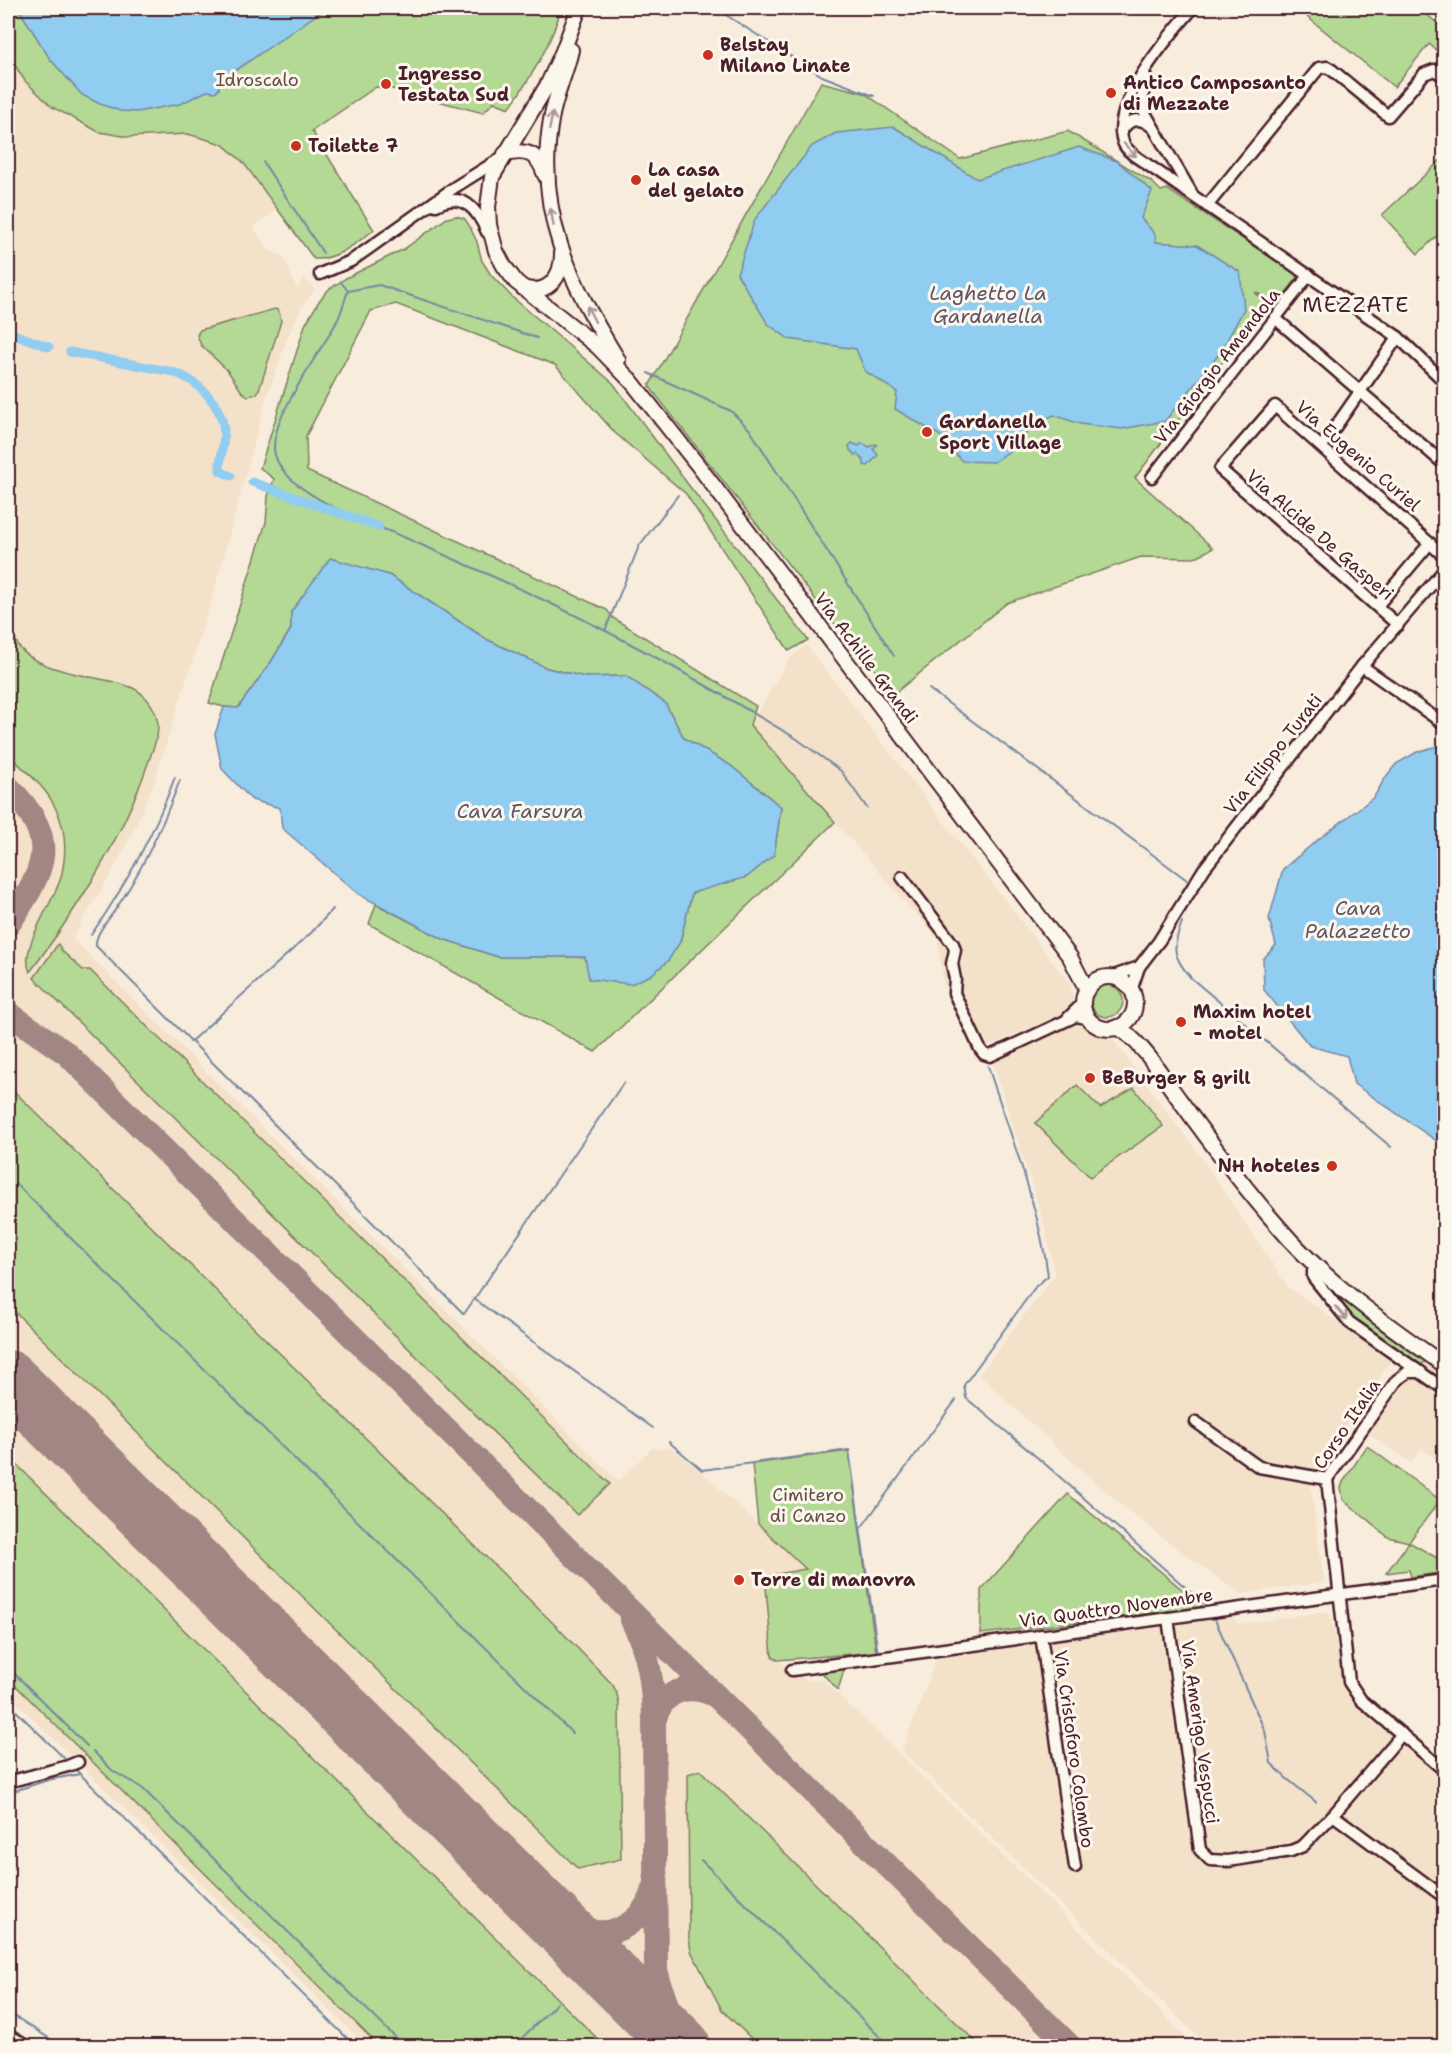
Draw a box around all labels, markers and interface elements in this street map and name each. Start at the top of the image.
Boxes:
place label: Belstay Milano Linate [720,33,851,78]
marker: Belstay Milano Linate [701,48,715,62]
place label: Ingresso Testata Sud [398,62,509,107]
park label: Idroscalo [215,68,299,92]
place label: Antico Camposanto di Mezzate [1123,71,1306,116]
marker: Ingresso Testata Sud [379,77,393,91]
marker: Antico Camposanto di Mezzate [1104,86,1118,100]
one-way arrow [546,112,557,132]
place label: Toilette 7 [308,134,398,158]
marker: Toilette 7 [289,139,303,153]
one-way arrow [1123,142,1137,157]
place label: La casa del gelato [648,158,744,203]
marker: La casa del gelato [629,173,643,187]
one-way arrow [547,208,558,227]
water label: Laghetto La Gardanella [929,280,1047,329]
street label: Via Giorgio Amendola [1148,283,1286,449]
district label: MEZZATE [1302,291,1410,319]
one-way arrow [585,305,596,323]
street label: Via Eugenio Curiel [1291,395,1426,517]
place label: Gardanella Sport Village [939,410,1062,455]
marker: Gardanella Sport Village [920,425,934,439]
street label: Via Alcide De Gasperi [1241,464,1399,606]
street label: Via Achille Grandi [809,587,923,729]
street label: Via Filippo Turati [1218,689,1328,819]
water label: Cava Farsura [457,798,583,824]
water label: Cava Palazzetto [1305,895,1411,944]
place label: Maxim hotel - motel [1193,1000,1311,1045]
marker: Maxim hotel - motel [1174,1015,1188,1029]
place label: BeBurger & grill [1102,1066,1250,1090]
marker: BeBurger & grill [1083,1071,1097,1085]
place label: NH hoteles [1218,1154,1320,1178]
marker: NH hoteles [1325,1159,1339,1173]
one-way arrow [1334,1305,1348,1321]
street label: Corso Italia [1308,1374,1386,1474]
park label: Cimitero di Canzo [770,1483,846,1528]
place label: Torre di manovra [751,1568,916,1592]
marker: Torre di manovra [732,1573,746,1587]
street label: Via Quattro Novembre [1018,1583,1214,1633]
street label: Via Amerigo Vespucci [1175,1639,1225,1825]
street label: Via Cristoforo Colombo [1048,1648,1100,1850]

